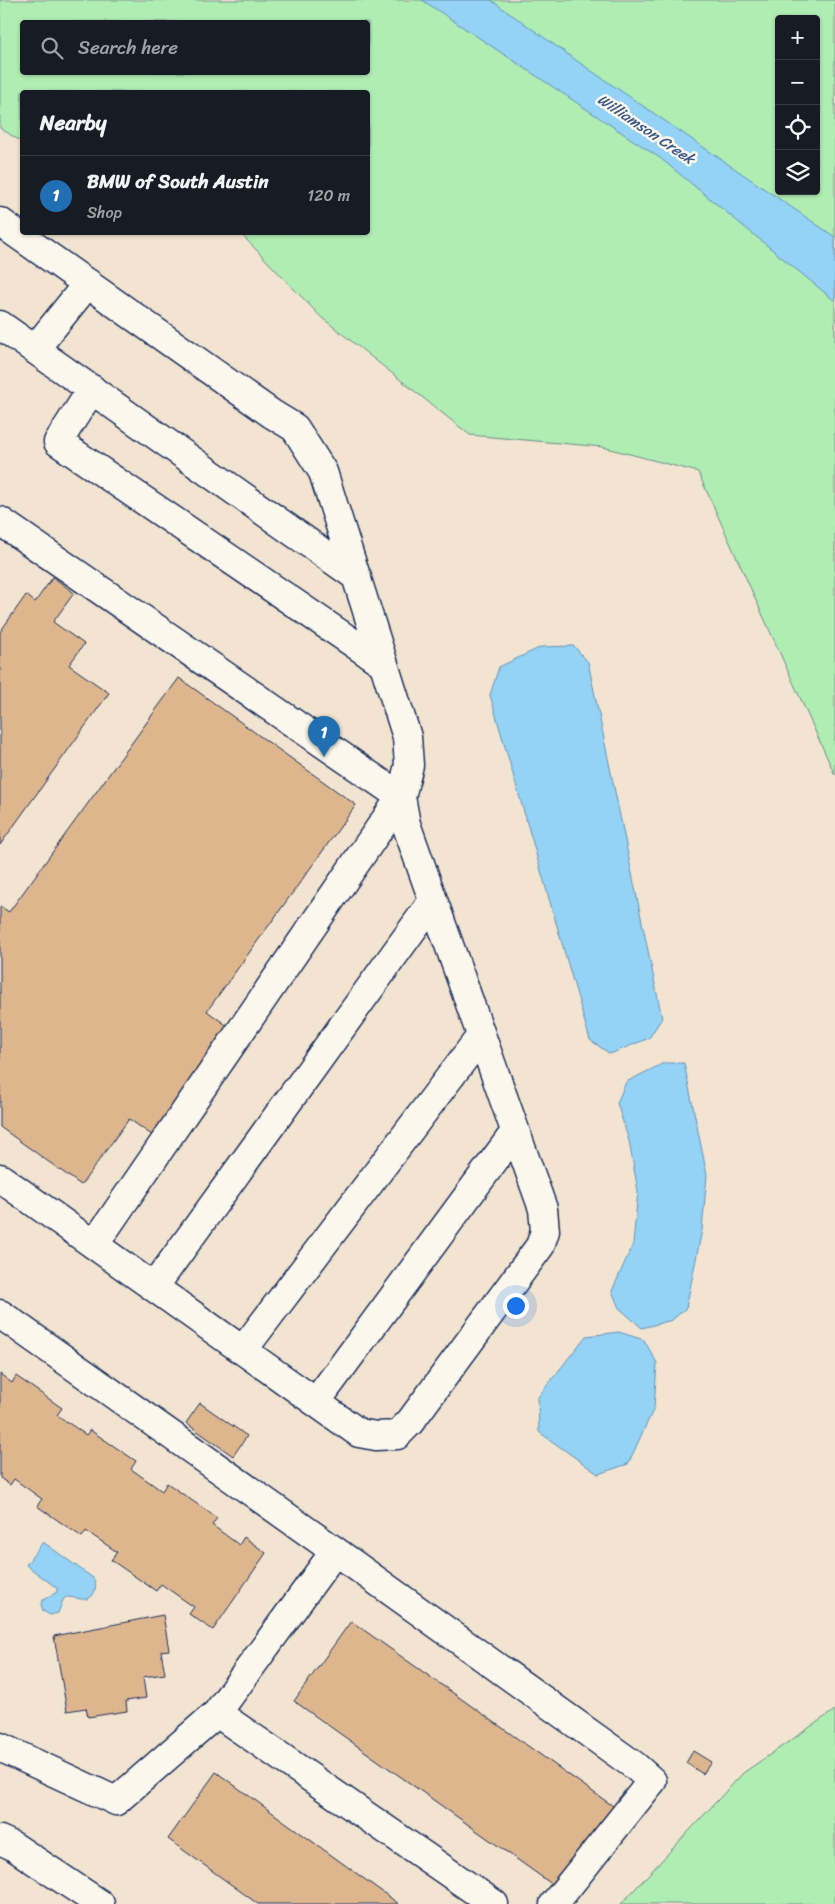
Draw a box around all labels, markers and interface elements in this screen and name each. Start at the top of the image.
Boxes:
map controls [775,15,820,195]
button: + [775,15,820,60]
search box [20,20,370,75]
text: Search here [78,31,178,64]
icon: search [38,34,66,62]
button: − [775,60,820,105]
water label: Williamson Creek [592,87,702,172]
text: Nearby [40,104,106,142]
button: locate [775,105,820,150]
button: layers [775,150,820,195]
text: BMW of South Austin [87,165,269,198]
text: 1 [53,181,59,210]
text: 120 m [307,181,350,210]
text: Shop [87,198,122,227]
pin: 1 [308,716,340,757]
your location [503,1293,529,1319]

